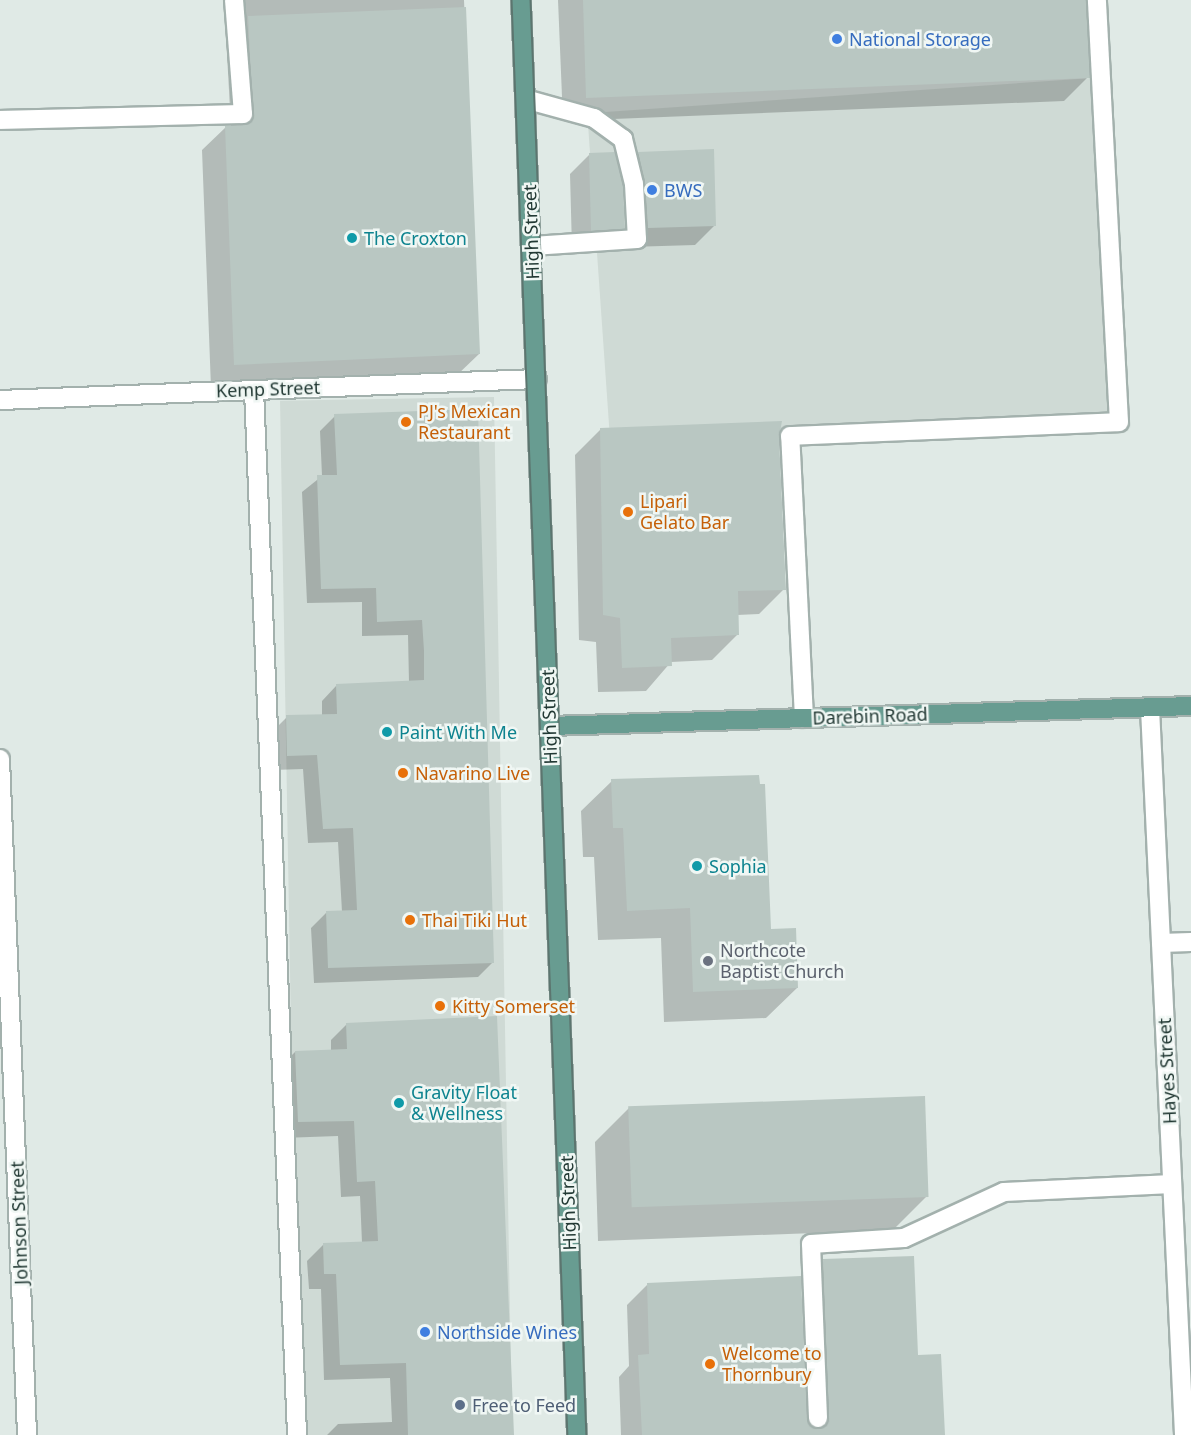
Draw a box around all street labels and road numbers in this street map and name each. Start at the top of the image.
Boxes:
street label: High Street [519,184,543,280]
street label: Kemp Street [216,376,320,402]
street label: High Street [537,669,561,765]
street label: Darebin Road [812,703,928,729]
street label: Hayes Street [1153,1017,1181,1125]
street label: High Street [556,1155,580,1251]
street label: Johnson Street [6,1161,32,1285]

